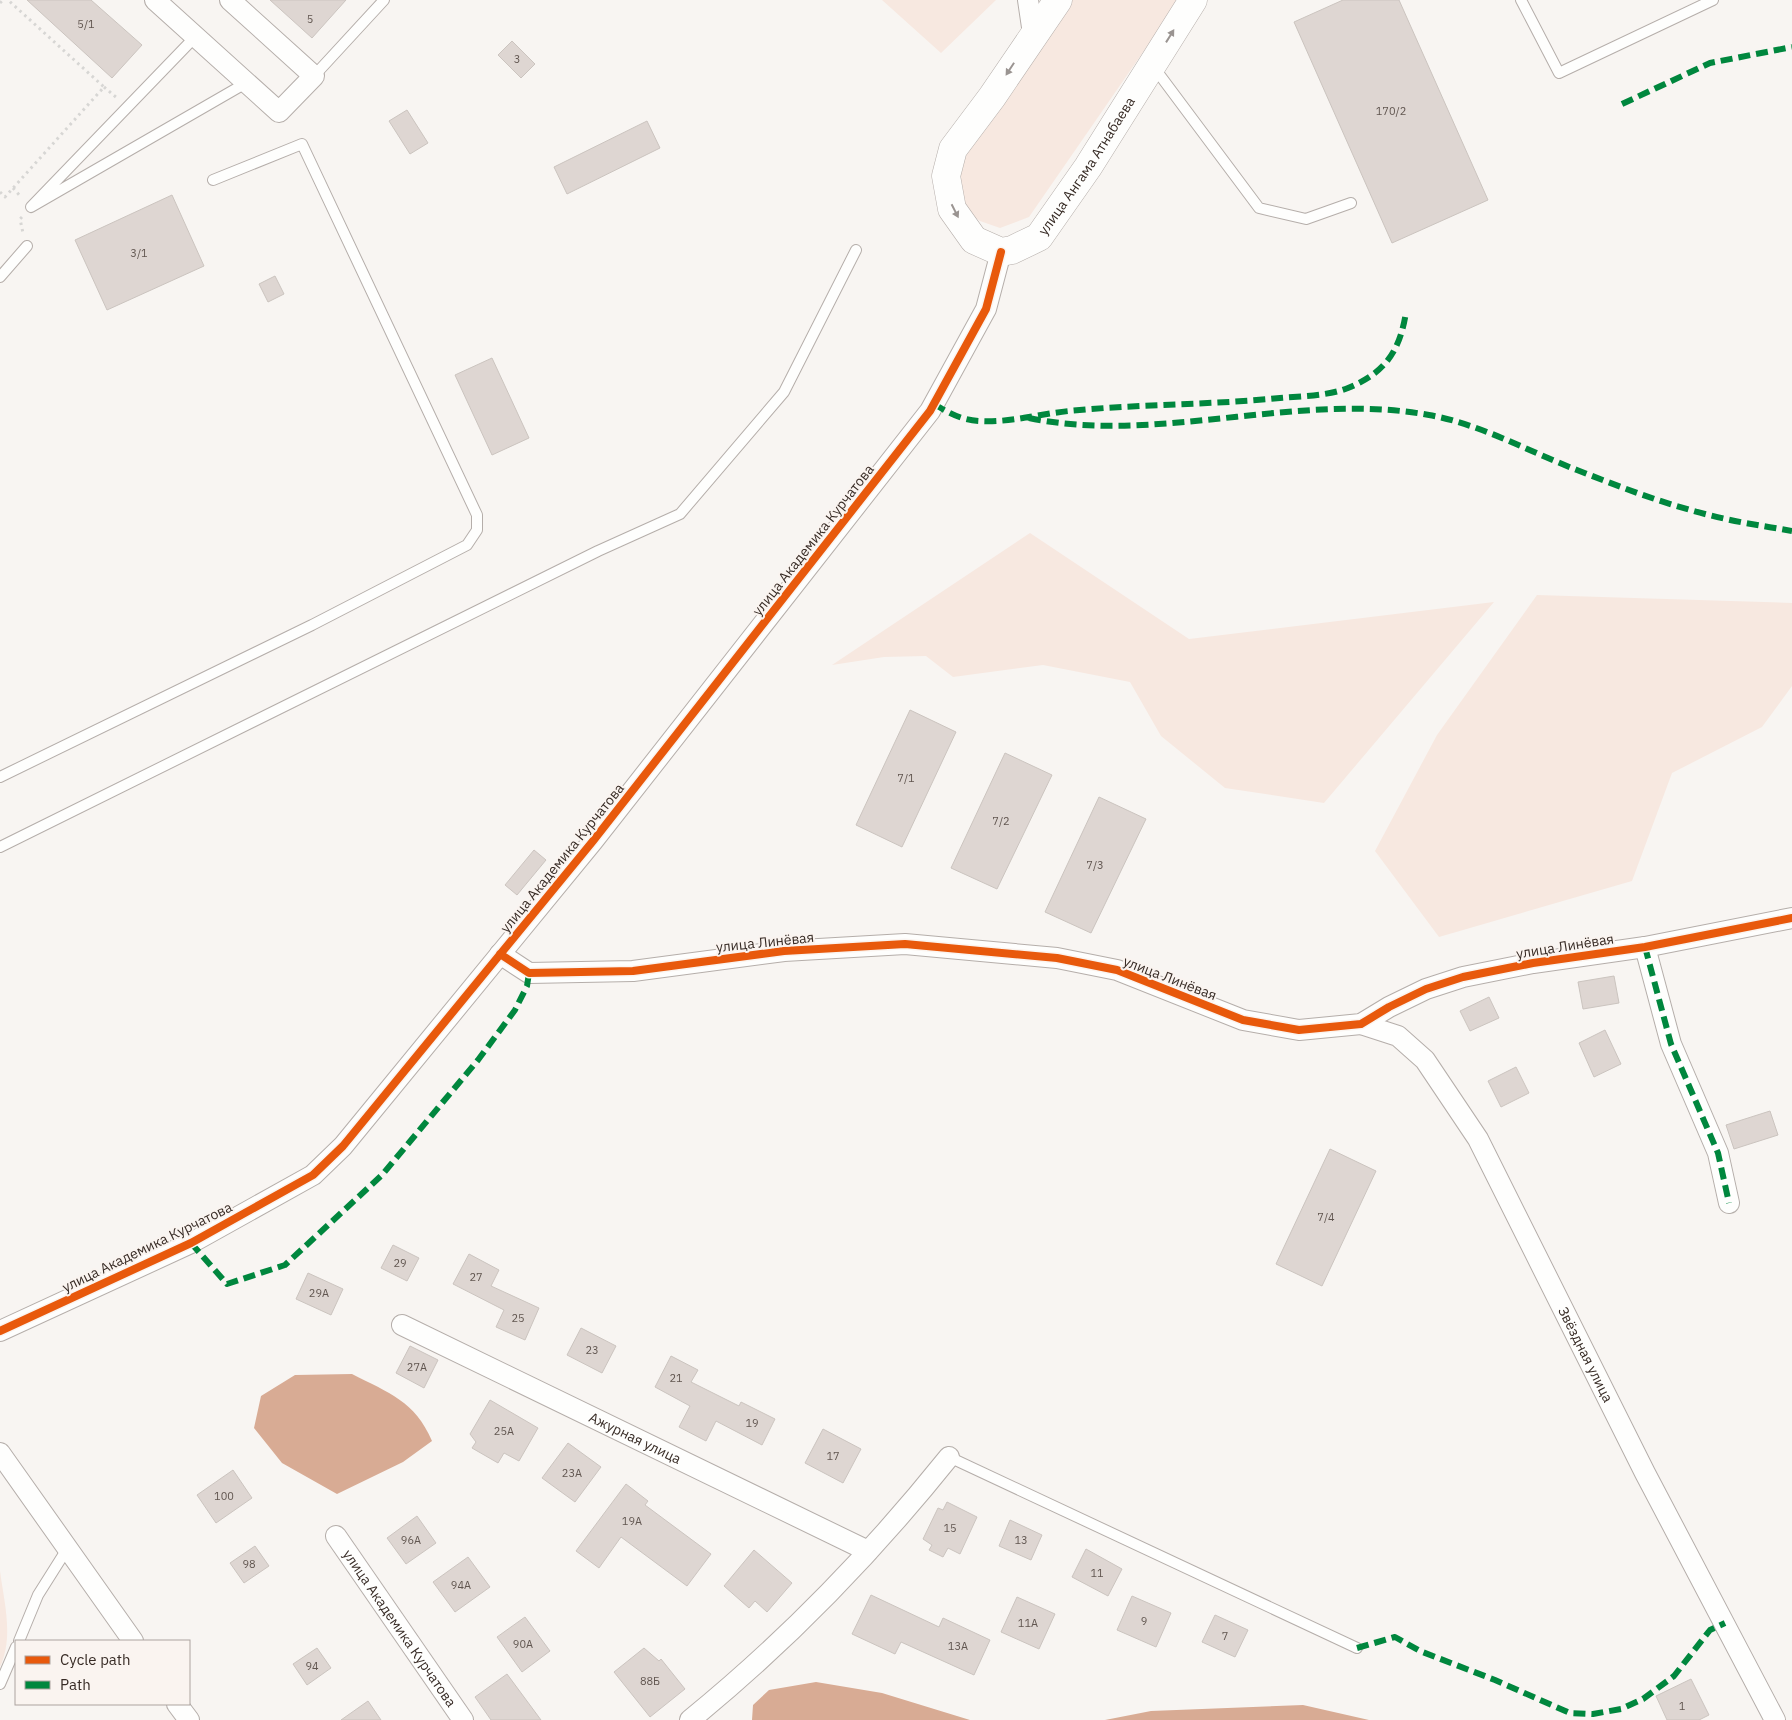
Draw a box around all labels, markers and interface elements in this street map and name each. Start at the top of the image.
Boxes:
house number: 5 [307,12,313,26]
house number: 5/1 [77,17,95,31]
one-way arrow [1166,30,1175,43]
house number: 3 [514,52,520,66]
one-way arrow [1006,62,1015,75]
street label: улица Ангама Атнабаева [1034,93,1139,239]
house number: 170/2 [1376,104,1406,118]
one-way arrow [951,203,959,218]
house number: 3/1 [130,246,148,260]
street label: улица Академика Курчатова [748,460,878,619]
house number: 7/1 [897,771,915,785]
street label: улица Академика Курчатова [496,779,628,936]
house number: 7/2 [992,814,1010,828]
house number: 7/3 [1086,858,1104,872]
street label: улица Линёвая [715,928,815,956]
street label: улица Линёвая [1515,929,1615,963]
street label: улица Линёвая [1121,952,1219,1004]
street label: улица Академика Курчатова [59,1198,235,1296]
house number: 7/4 [1317,1210,1335,1224]
house number: 29 [393,1256,407,1270]
house number: 27 [469,1270,483,1284]
house number: 29А [309,1286,329,1300]
street label: Звёздная улица [1554,1304,1617,1406]
house number: 25 [511,1311,525,1325]
house number: 23 [585,1343,599,1357]
house number: 27А [407,1360,427,1374]
house number: 21 [669,1371,683,1385]
street label: Ажурная улица [586,1408,685,1468]
house number: 19 [745,1416,759,1430]
house number: 25А [494,1424,514,1438]
house number: 17 [826,1449,840,1463]
house number: 23А [562,1466,582,1480]
house number: 100 [214,1489,234,1503]
house number: 19А [622,1514,642,1528]
house number: 15 [943,1521,957,1535]
house number: 96А [401,1533,421,1547]
house number: 13 [1014,1533,1028,1547]
street label: улица Академика Курчатова [339,1546,460,1711]
house number: 98 [242,1557,256,1571]
house number: 11 [1090,1566,1104,1580]
house number: 94А [451,1578,471,1592]
house number: 9 [1141,1614,1147,1628]
house number: 11А [1018,1616,1038,1630]
house number: 7 [1222,1629,1228,1643]
house number: 90А [513,1637,533,1651]
house number: 13А [948,1639,968,1653]
legend [15,1640,190,1705]
text: Cycle path [60,1650,131,1669]
house number: 94 [305,1659,319,1673]
house number: 88Б [640,1674,660,1688]
text: Path [60,1675,91,1694]
house number: 1 [1679,1699,1686,1713]

